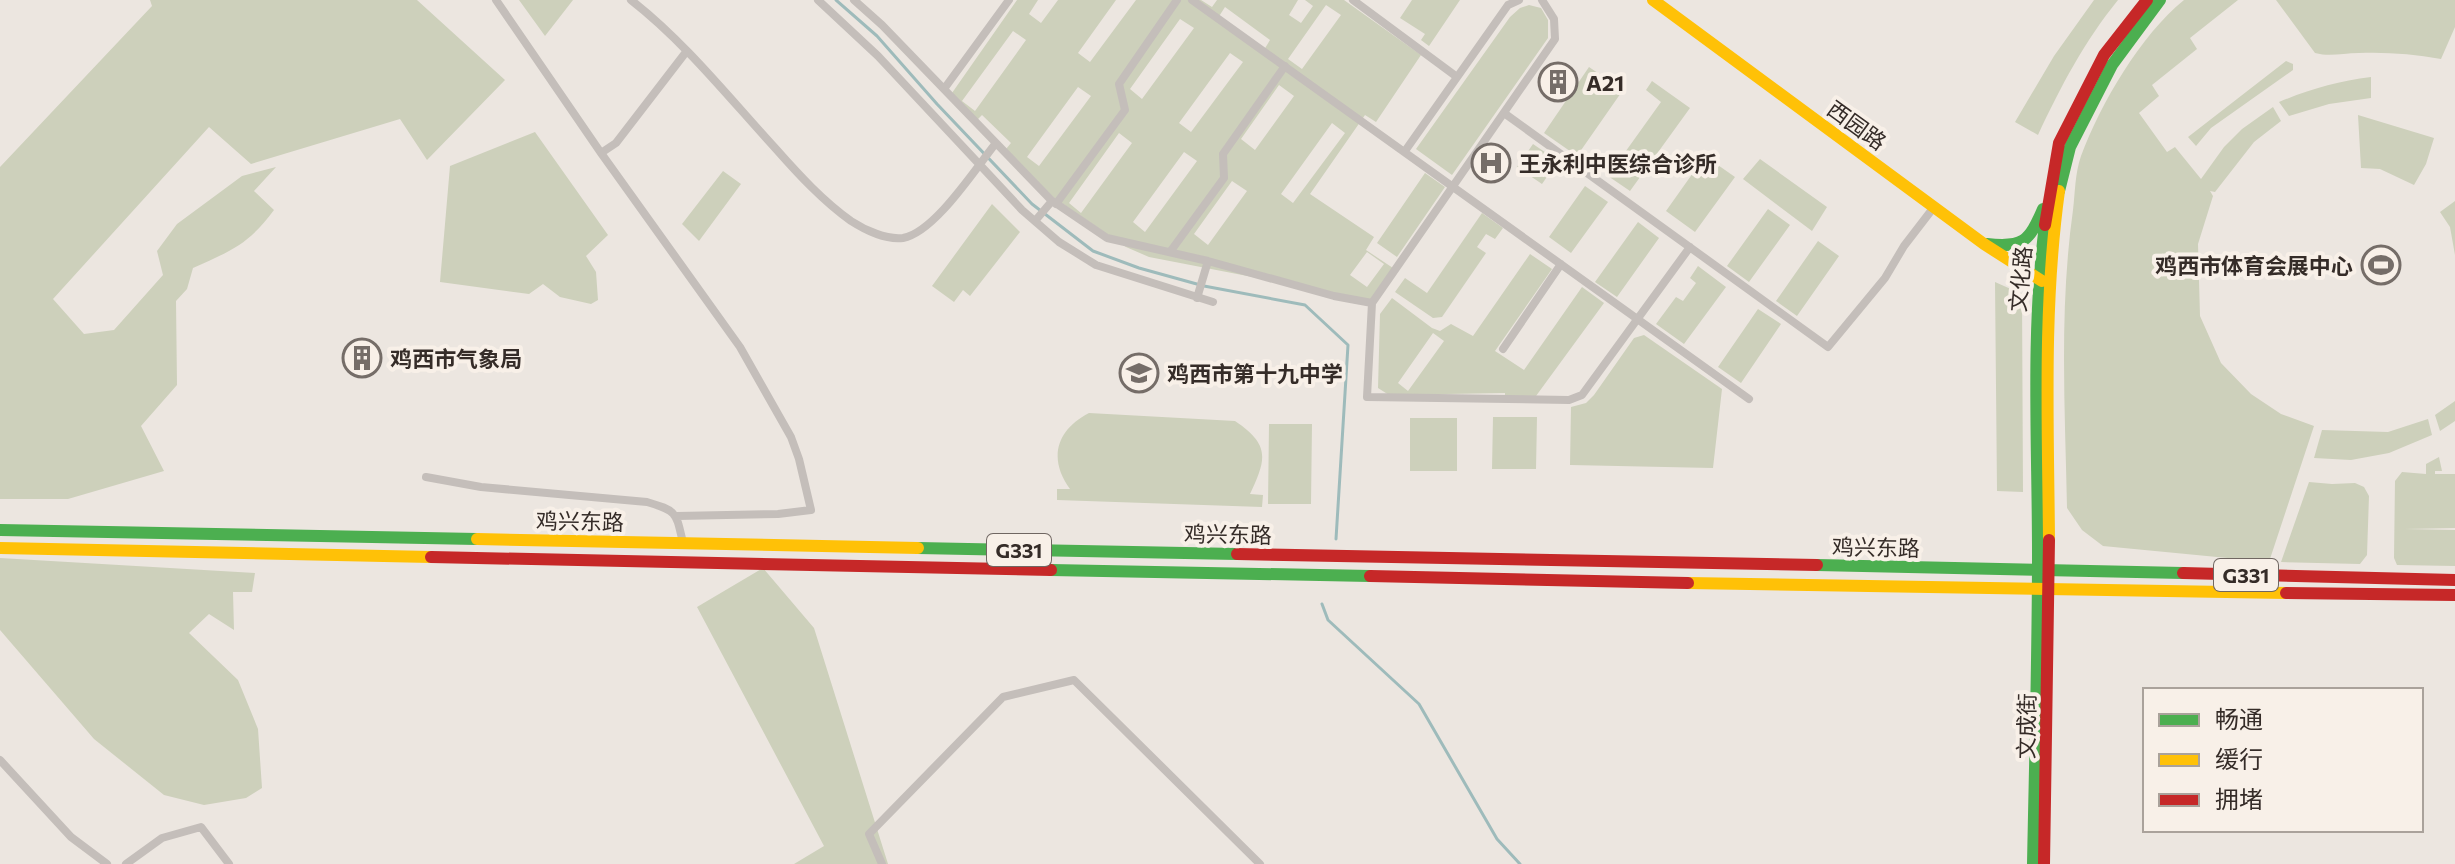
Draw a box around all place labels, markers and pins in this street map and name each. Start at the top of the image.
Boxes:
building icon: A21 [1537,61,1579,103]
place label: A21 [1586,69,1624,96]
hospital icon: 王永利中医综合诊所 [1470,142,1512,184]
place label: 王永利中医综合诊所 [1519,150,1717,177]
sports icon: 鸡西市体育会展中心 [2360,244,2402,286]
place label: 鸡西市体育会展中心 [2155,252,2353,279]
building icon: 鸡西市气象局 [341,337,383,379]
place label: 鸡西市气象局 [390,345,522,372]
school or university icon: 鸡西市第十九中学 [1118,352,1160,394]
place label: 鸡西市第十九中学 [1167,360,1343,387]

